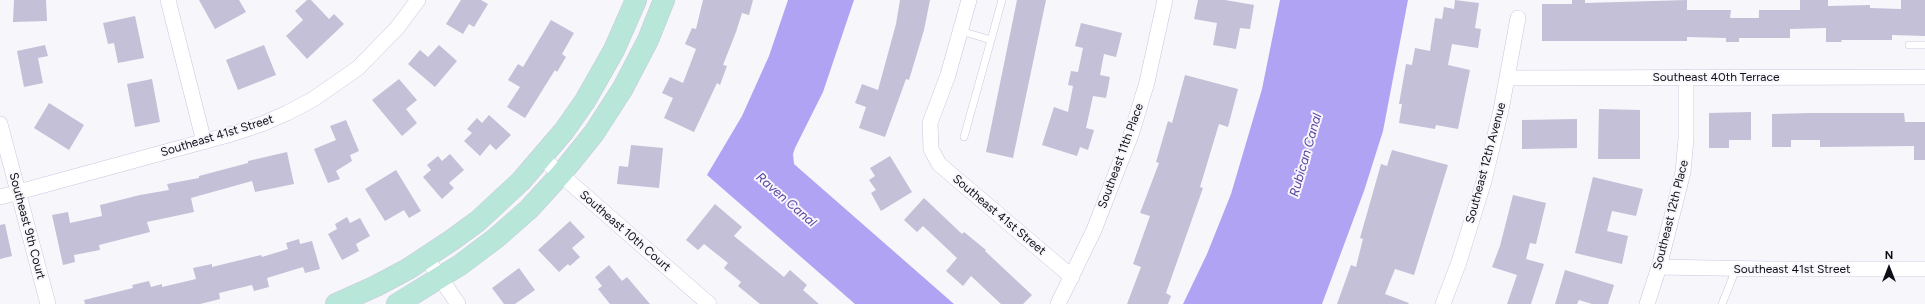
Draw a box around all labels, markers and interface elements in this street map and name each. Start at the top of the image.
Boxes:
street label: Southeast 40th Terrace [1652,70,1780,84]
street label: Southeast 11th Place [1095,101,1147,211]
street label: Southeast 12th Avenue [1463,101,1509,225]
street label: Southeast 41st Street [159,112,275,160]
water label: Rubican Canal [1287,112,1325,198]
street label: Southeast 12th Place [1650,159,1692,271]
water label: Raven Canal [753,170,819,230]
street label: Southeast 9th Court [6,171,48,281]
street label: Southeast 41st Street [950,172,1048,258]
street label: Southeast 10th Court [577,188,673,274]
north arrow [1869,248,1909,288]
text: N [1885,249,1893,262]
street label: Southeast 41st Street [1733,262,1851,276]

